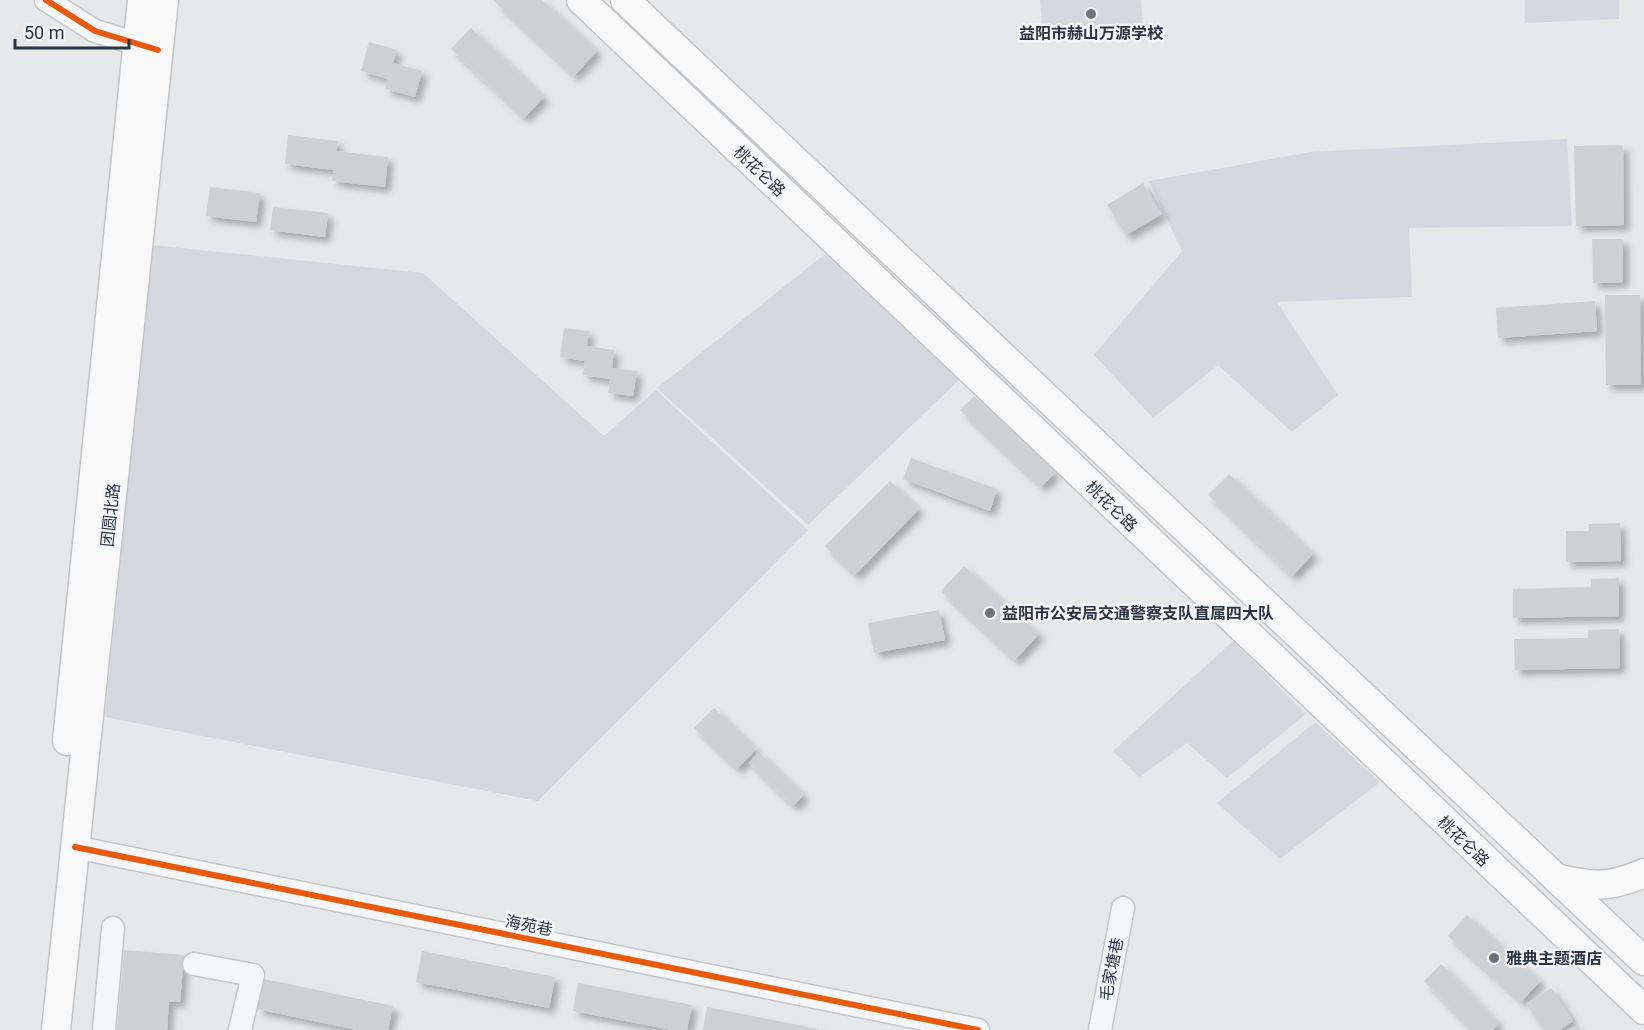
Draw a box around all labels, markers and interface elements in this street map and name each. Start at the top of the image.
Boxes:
marker: 益阳市赫山万源学校 [1084,7,1098,21]
scale bar [15,12,129,50]
text: 50 m [24,22,64,43]
place label: 益阳市赫山万源学校 [1019,24,1164,43]
street label: 桃花仑路 [730,142,789,200]
street label: 桃花仑路 [1082,477,1141,535]
street label: 团圆北路 [98,482,123,548]
place label: 益阳市公安局交通警察支队直属四大队 [1002,604,1274,623]
marker: 益阳市公安局交通警察支队直属四大队 [983,606,997,620]
street label: 桃花仑路 [1434,812,1493,870]
street label: 海苑巷 [504,912,554,939]
street label: 毛家塘巷 [1096,936,1127,1002]
place label: 雅典主题酒店 [1506,949,1602,968]
marker: 雅典主题酒店 [1487,951,1501,965]

